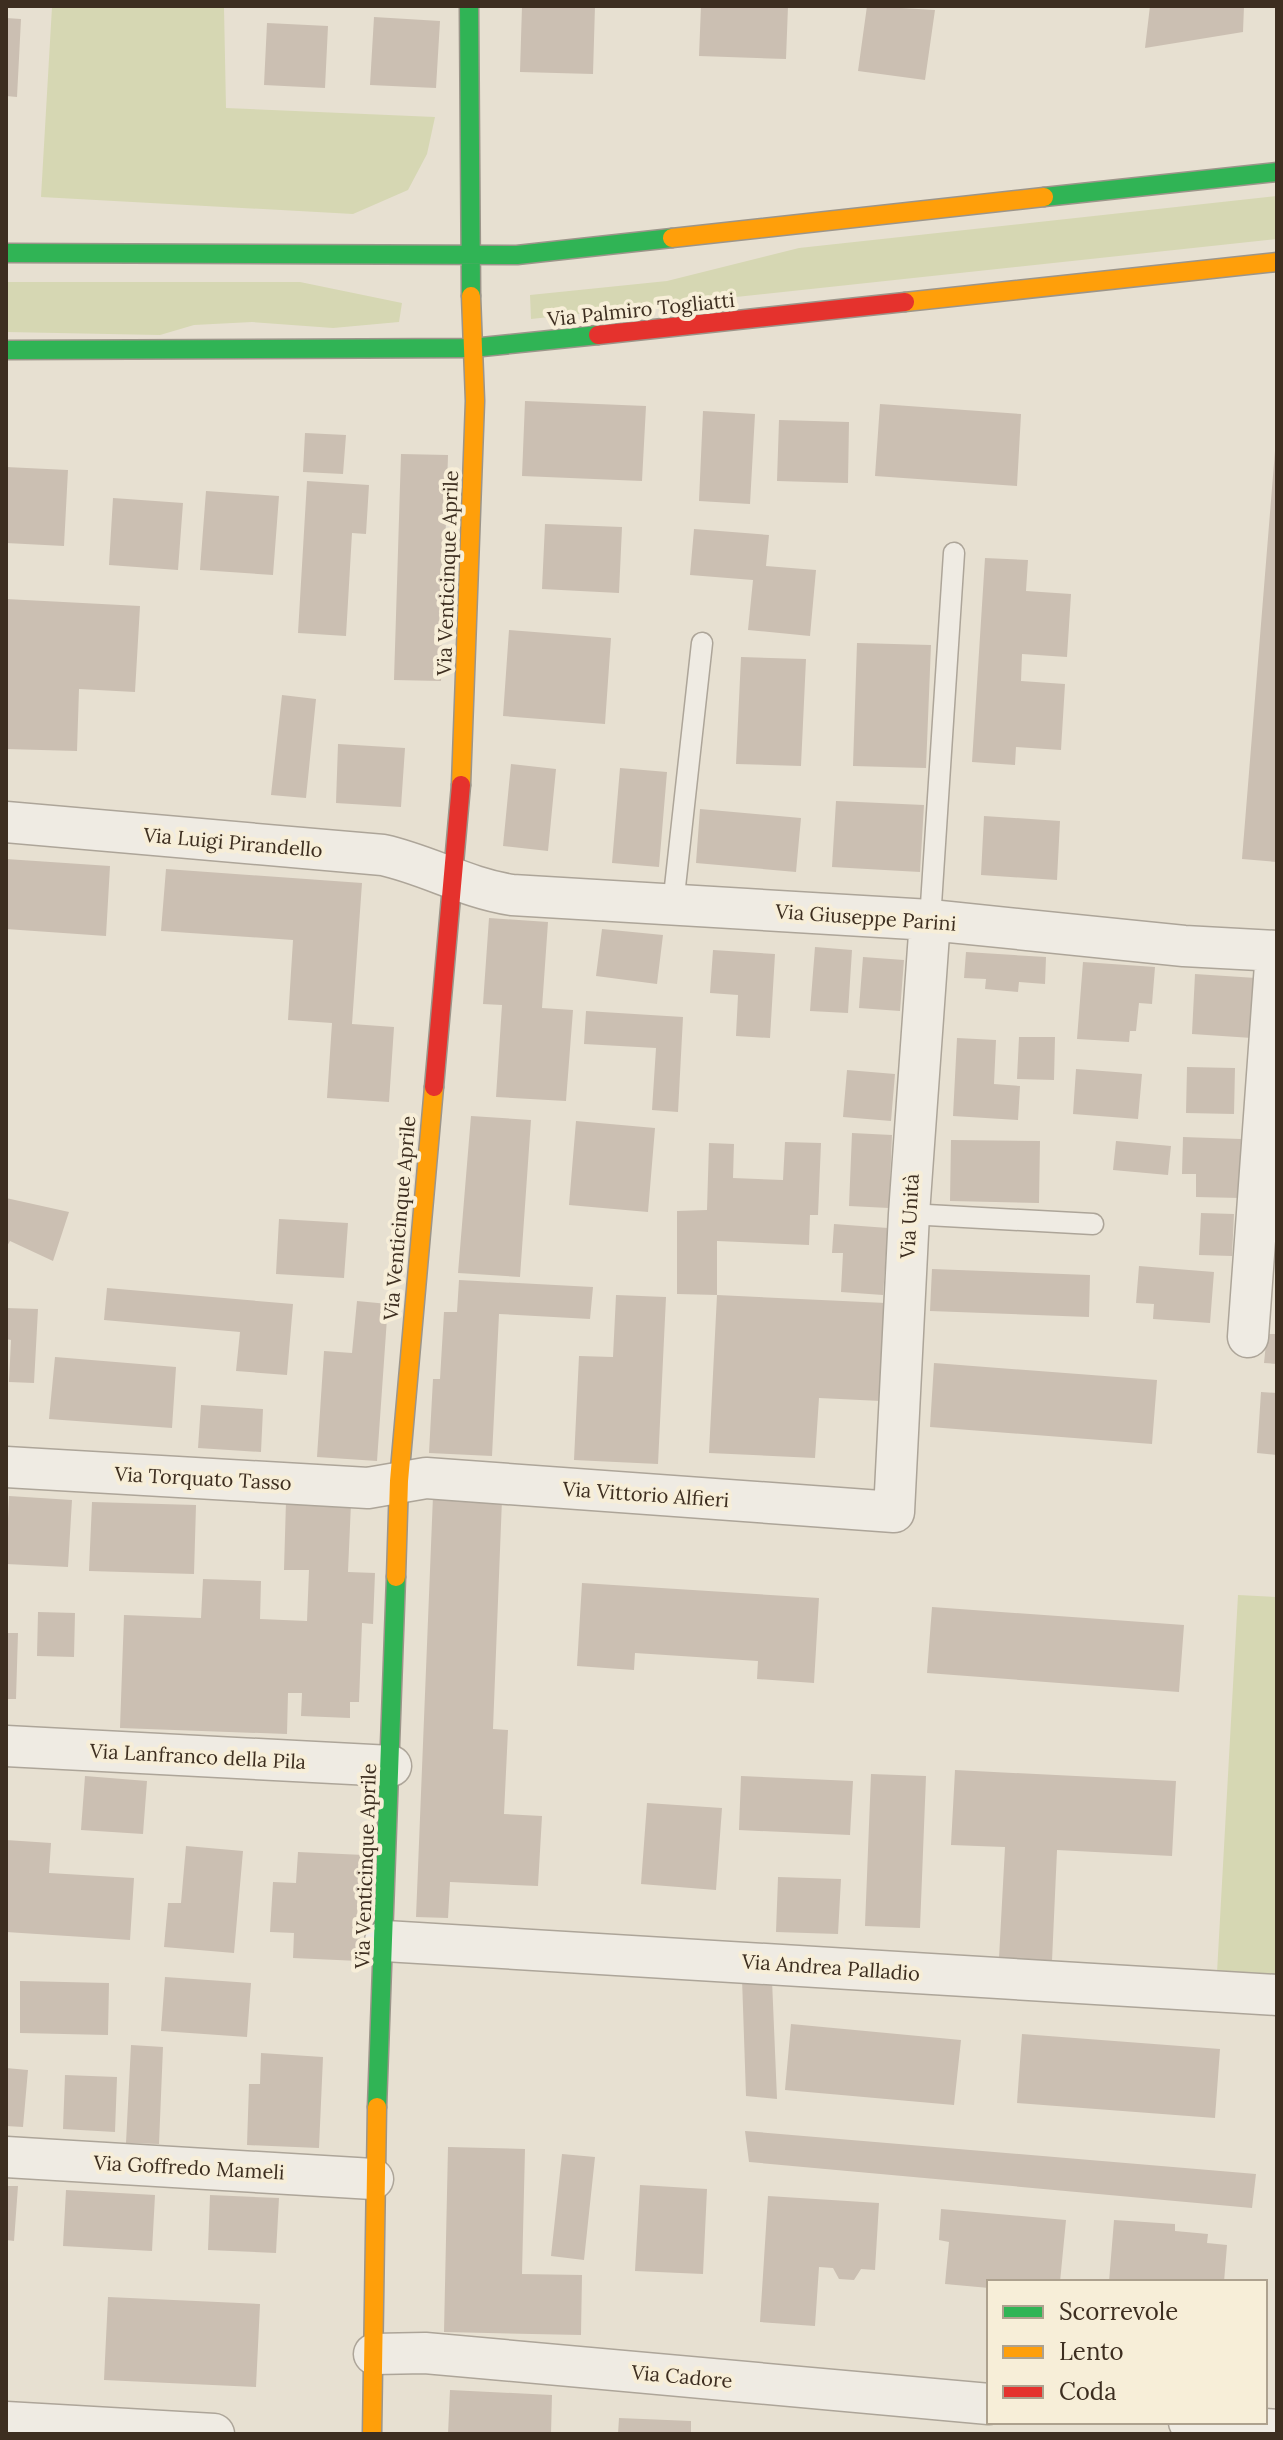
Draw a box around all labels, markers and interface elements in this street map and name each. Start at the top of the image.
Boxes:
street label: Via Palmiro Togliatti [545,287,736,331]
street label: Via Venticinque Aprile [431,470,463,677]
street label: Via Luigi Pirandello [141,822,324,862]
street label: Via Giuseppe Parini [774,898,957,936]
street label: Via Venticinque Aprile [378,1114,420,1322]
street label: Via Unità [894,1173,924,1260]
street label: Via Torquato Tasso [113,1461,292,1495]
street label: Via Vittorio Alfieri [561,1476,730,1512]
street label: Via Lanfranco della Pila [88,1738,307,1774]
street label: Via Venticinque Aprile [349,1763,381,1970]
street label: Via Andrea Palladio [740,1948,921,1986]
street label: Via Goffredo Mameli [92,2149,285,2184]
legend [987,2280,1267,2424]
text: Scorrevole [1059,2296,1178,2327]
text: Lento [1059,2336,1124,2367]
street label: Via Cadore [629,2359,734,2393]
text: Coda [1059,2376,1117,2407]

